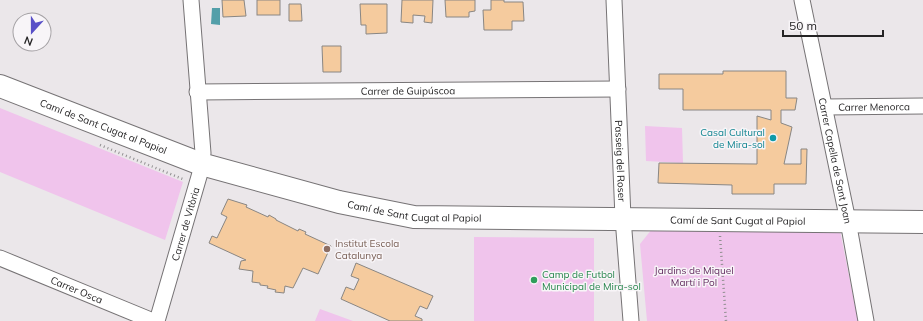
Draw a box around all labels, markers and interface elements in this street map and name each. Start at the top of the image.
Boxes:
north arrow [12,12,52,52]
scale bar [783,12,883,38]
text: 50 m [789,18,817,33]
text: N [22,33,35,49]
street label: Carrer de Guipúscoa [361,84,455,97]
street label: Camí de Sant Cugat al Papiol [38,96,169,157]
street label: Carrer Capella de Sant Joan [816,96,855,225]
street label: Carrer Menorca [838,100,910,113]
street label: Passeig del Roser [612,120,629,202]
place label: Casal Cultural de Mira-sol [700,126,765,151]
marker: Casal Cultural de Mira-sol [768,133,778,143]
street label: Carrer de Vitòria [168,186,202,262]
street label: Camí de Sant Cugat al Papiol [346,197,481,224]
street label: Camí de Sant Cugat al Papiol [670,213,805,227]
place label: Institut Escola Catalunya [335,237,399,262]
marker: Institut Escola Catalunya [322,244,332,254]
park label: Jardins de Miquel Martí i Pol [654,264,734,289]
place label: Camp de Futbol Municipal de Mira-sol [542,268,641,293]
street label: Carrer Osca [49,273,105,306]
marker: Camp de Futbol Municipal de Mira-sol [529,275,539,285]

